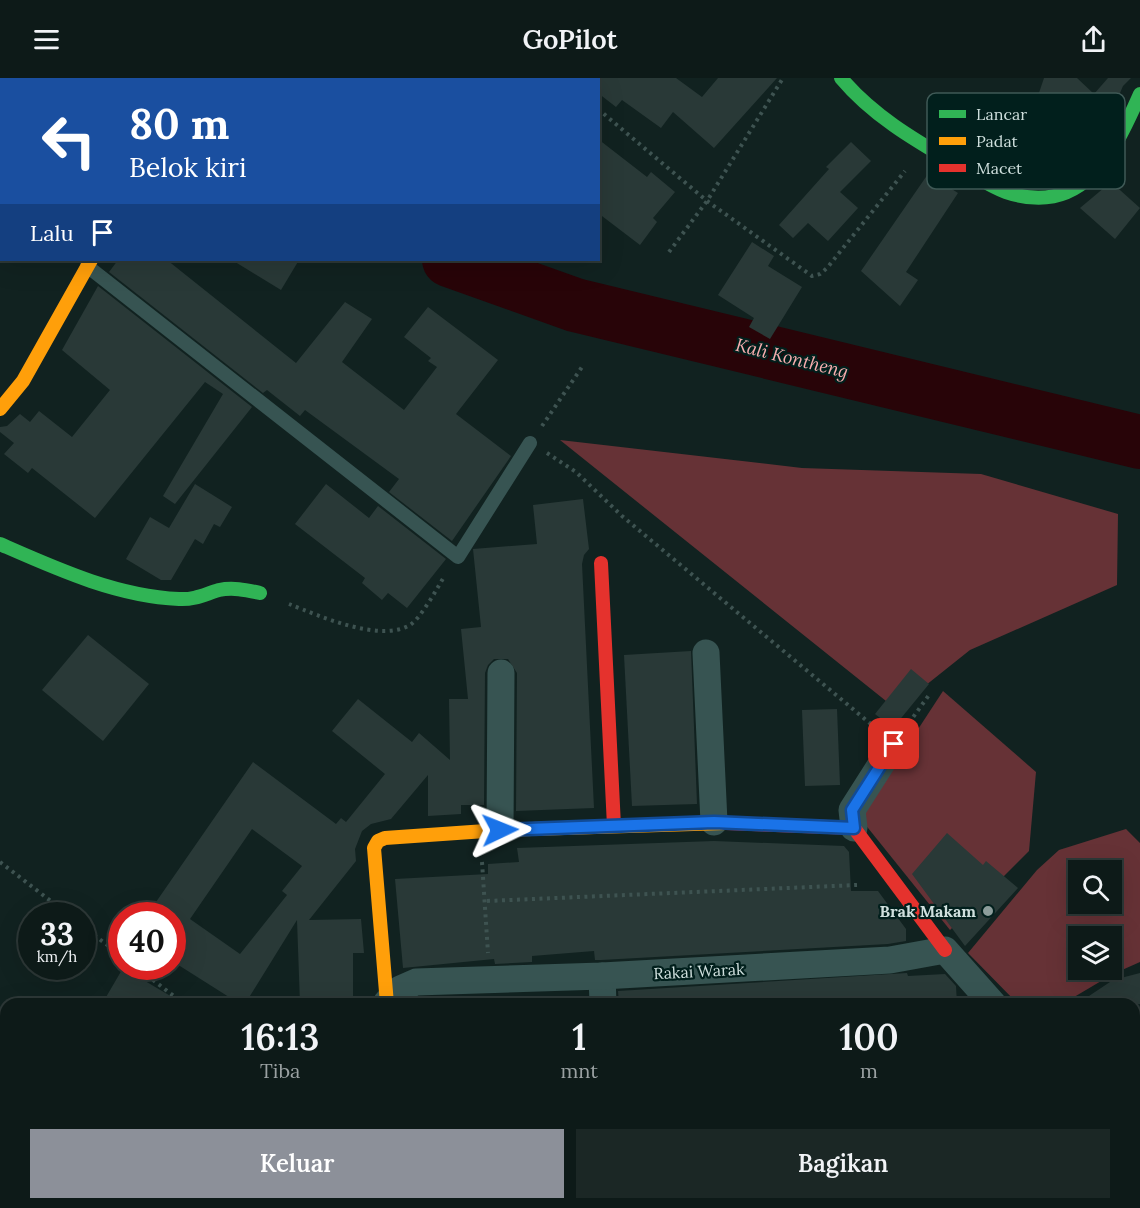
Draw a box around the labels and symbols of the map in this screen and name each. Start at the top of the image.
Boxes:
legend [927,93,1125,189]
text: Lancar [976,104,1027,124]
text: Padat [976,131,1019,151]
text: Macet [976,158,1023,178]
water label: Kali Kontheng [733,333,851,383]
pin [868,718,919,769]
position arrow [468,798,532,862]
place label: Brak Makam [880,901,976,921]
speed limit sign: 40 [108,902,186,980]
marker: Brak Makam [981,904,995,918]
street label: Rakai Warak [653,959,745,983]

